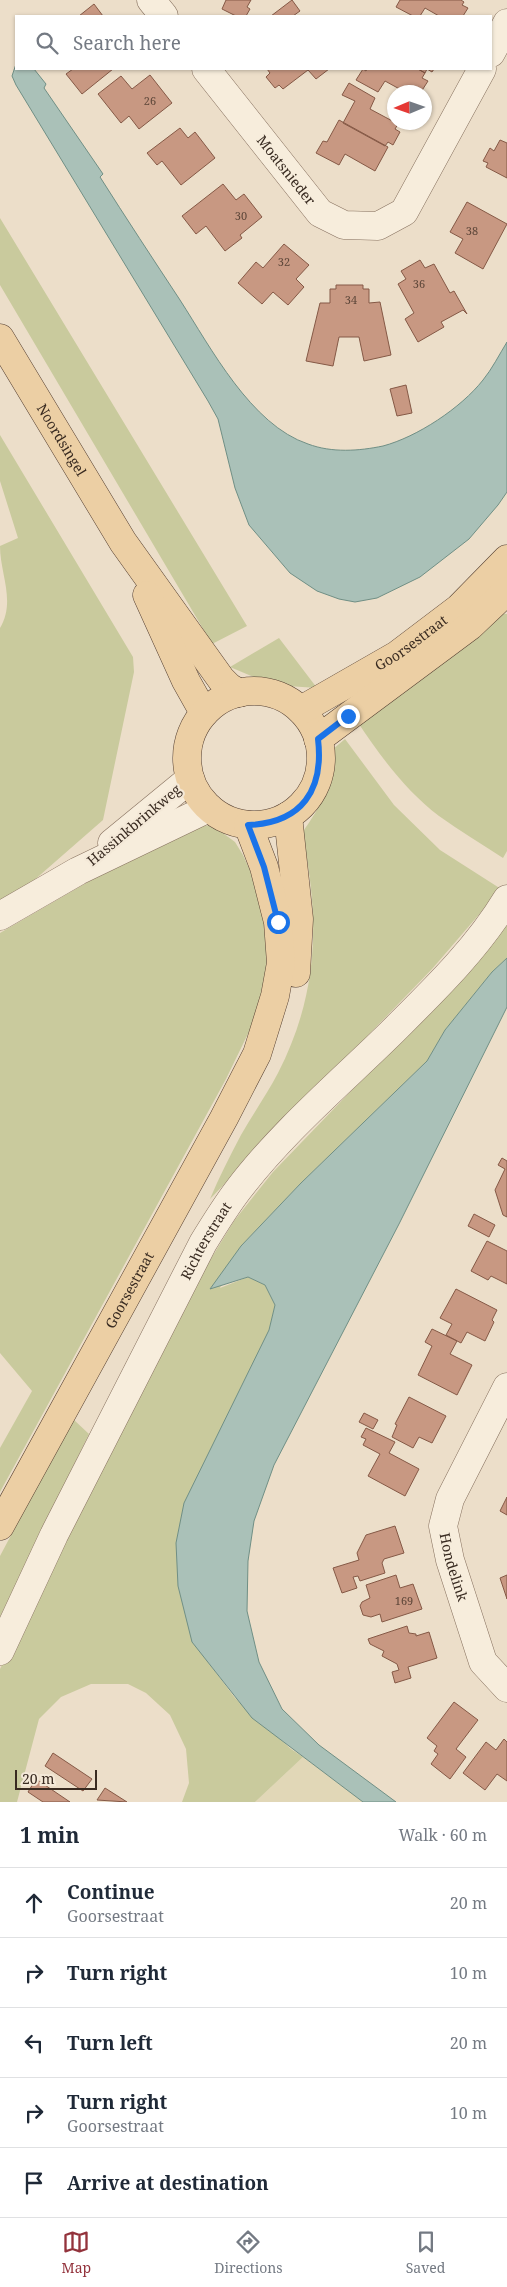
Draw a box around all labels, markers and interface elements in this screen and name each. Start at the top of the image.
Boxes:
search box [15,15,492,70]
icon: search [33,29,61,57]
text: Search here [73,30,181,56]
north arrow [387,85,432,130]
house number: 26 [144,93,156,108]
street label: Moatsnieder [253,131,320,209]
house number: 30 [235,208,247,223]
house number: 38 [466,223,478,238]
house number: 32 [278,254,290,269]
house number: 36 [413,276,425,291]
house number: 34 [345,292,357,307]
street label: Noordsingel [33,400,91,480]
street label: Goorsestraat [371,610,451,675]
route end [337,705,360,728]
street label: Hassinkbrinkweg [83,779,185,870]
route start [267,911,290,934]
street label: Richterstraat [176,1198,236,1283]
street label: Goorsestraat [100,1248,158,1332]
street label: Hondelink [436,1531,473,1604]
house number: 169 [395,1593,413,1608]
scale bar [15,1767,98,1790]
text: 20 m [22,1769,55,1788]
text: 1 min [20,1821,79,1849]
text: Walk · 60 m [399,1824,487,1846]
text: Continue [67,1879,155,1905]
icon: ahead [20,1889,48,1917]
text: 20 m [450,1892,487,1914]
text: Goorsestraat [67,1905,164,1927]
icon: right [20,1959,48,1987]
text: Turn right [67,1960,167,1986]
text: 10 m [450,1962,487,1984]
icon: left [20,2029,48,2057]
text: Turn left [67,2030,153,2056]
text: 20 m [450,2032,487,2054]
text: Turn right [67,2089,167,2115]
icon: right [20,2099,48,2127]
text: 10 m [450,2102,487,2124]
text: Goorsestraat [67,2115,164,2137]
icon: arrive [20,2169,48,2197]
text: Arrive at destination [67,2170,269,2196]
tab: Map [62,2228,91,2277]
tab: Directions [214,2228,283,2277]
tab: Saved [406,2228,445,2277]

